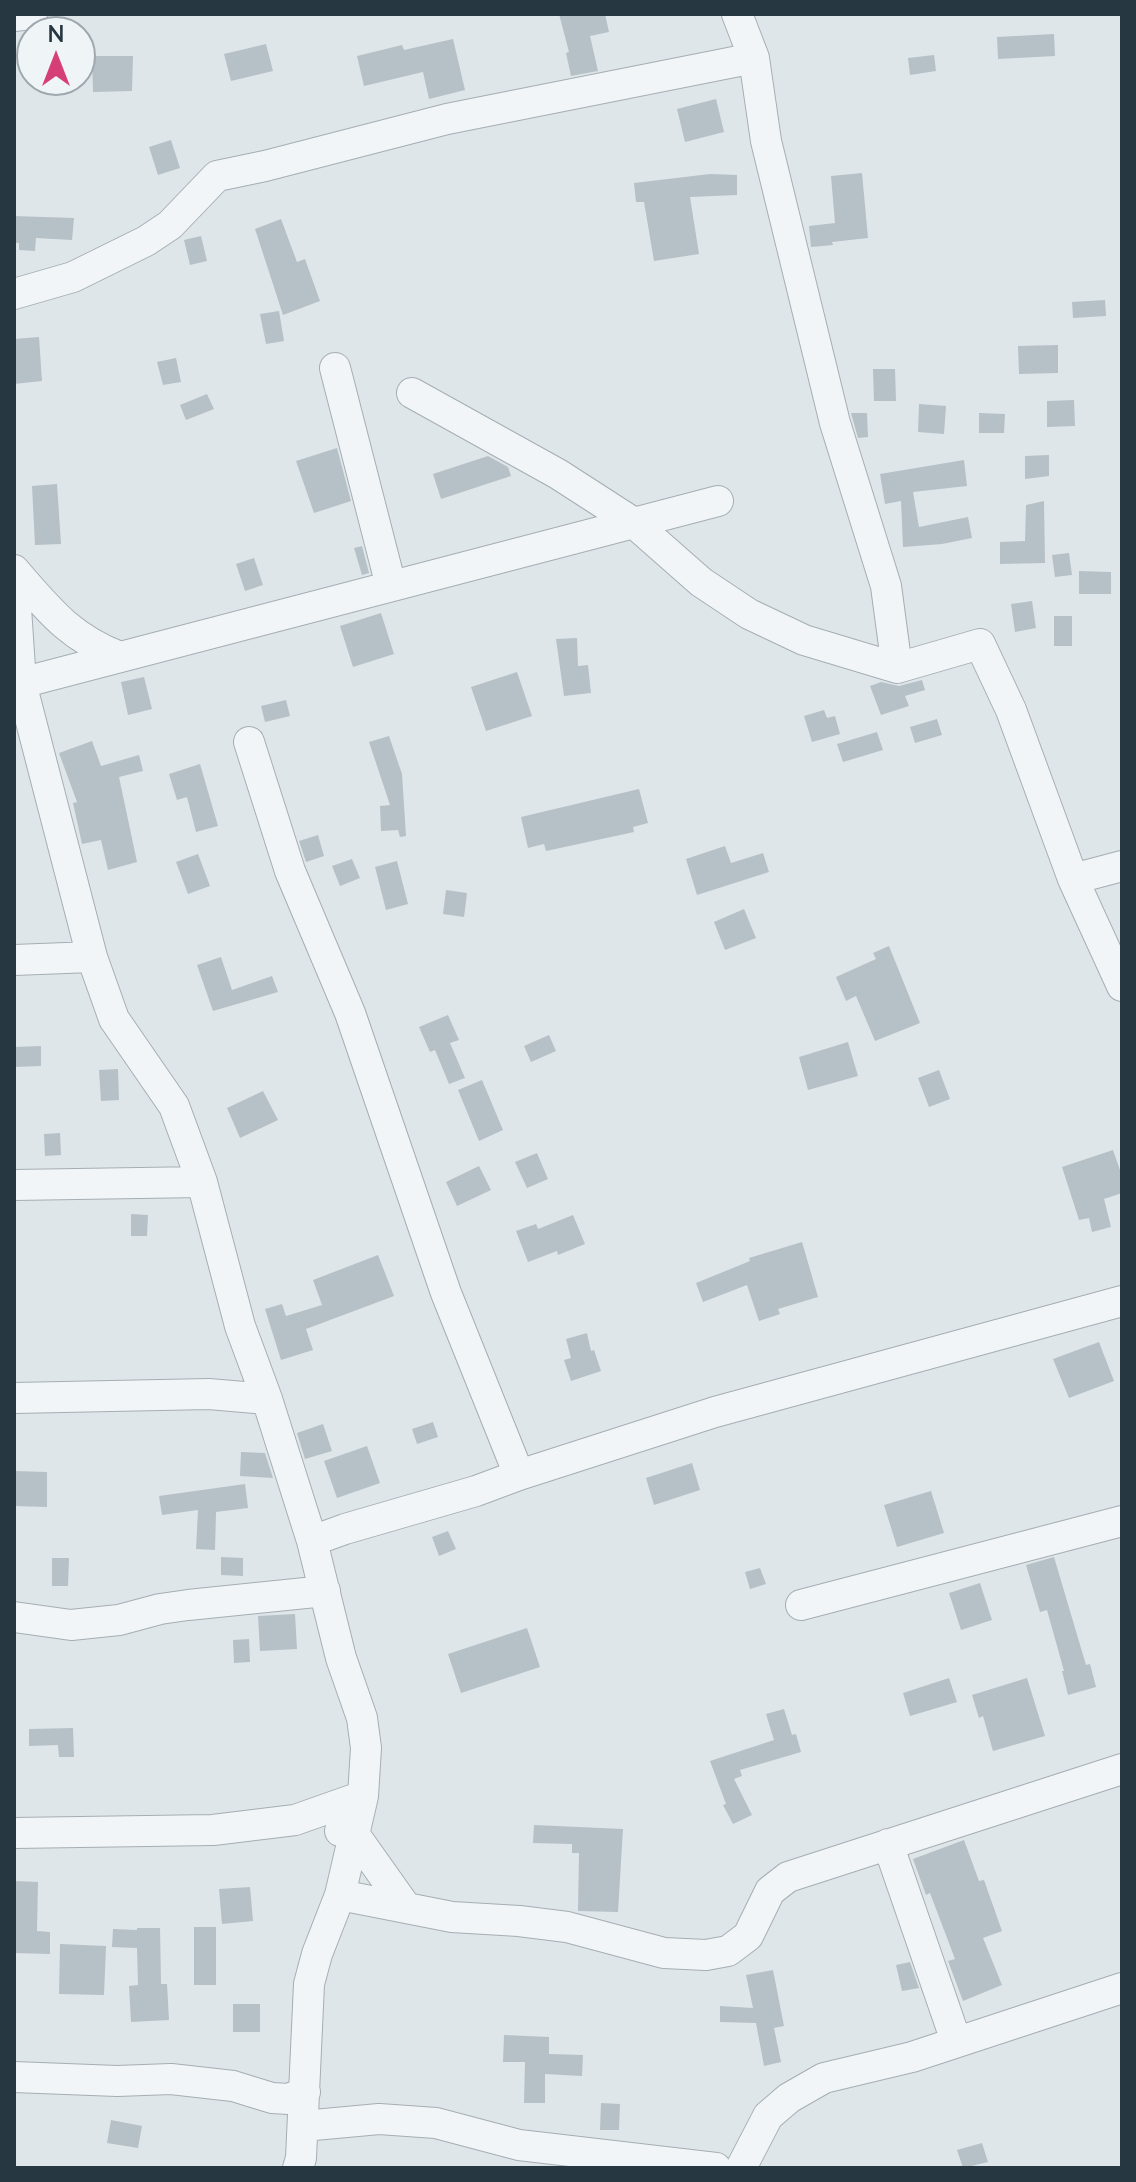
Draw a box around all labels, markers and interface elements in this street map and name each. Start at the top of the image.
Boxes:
north arrow [16,16,96,96]
text: N [48,20,64,47]

